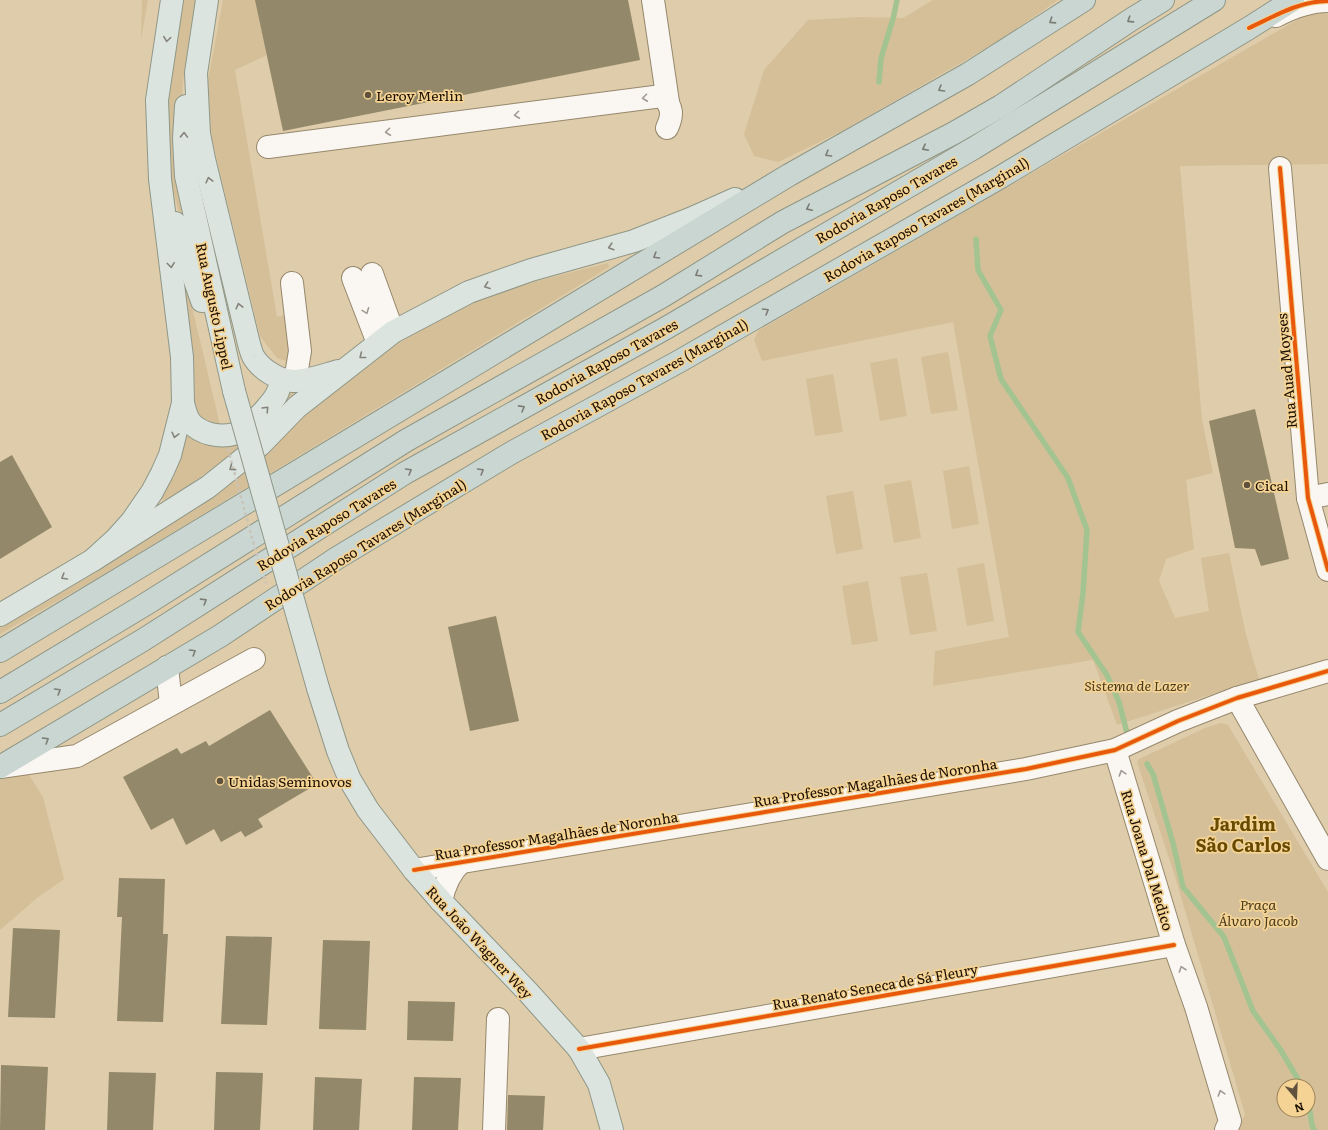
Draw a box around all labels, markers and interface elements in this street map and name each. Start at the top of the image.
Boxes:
one-way arrow [1127,15,1134,23]
one-way arrow [1049,17,1056,24]
one-way arrow [163,36,172,42]
place label: Leroy Merlin [376,85,463,105]
one-way arrow [938,85,945,92]
marker: Leroy Merlin [363,90,373,100]
one-way arrow [642,93,648,102]
one-way arrow [513,110,520,119]
one-way arrow [385,127,391,136]
one-way arrow [180,132,188,138]
one-way arrow [922,143,929,151]
one-way arrow [825,149,832,156]
street label: Rodovia Raposo Tavares [811,150,961,248]
street label: Rodovia Raposo Tavares (Marginal) [819,152,1033,286]
one-way arrow [205,176,213,183]
one-way arrow [806,203,814,211]
street label: Rua Augusto Lippel [192,241,238,372]
one-way arrow [607,242,614,251]
one-way arrow [653,251,660,258]
one-way arrow [166,262,175,268]
one-way arrow [695,269,702,277]
one-way arrow [483,282,490,290]
one-way arrow [236,303,244,309]
one-way arrow [361,307,369,314]
one-way arrow [761,309,769,316]
street label: Rodovia Raposo Tavares [531,313,681,409]
street label: Rodovia Raposo Tavares (Marginal) [537,313,751,445]
street label: Rua Auad Moyses [1271,313,1301,429]
one-way arrow [359,351,366,358]
one-way arrow [518,405,525,412]
one-way arrow [261,406,269,414]
one-way arrow [171,432,180,439]
one-way arrow [229,464,236,471]
one-way arrow [477,468,484,476]
one-way arrow [404,469,412,476]
street label: Rodovia Raposo Tavares [253,473,399,575]
street label: Rodovia Raposo Tavares (Marginal) [260,473,470,615]
place label: Cical [1255,475,1289,495]
marker: Cical [1242,480,1252,490]
one-way arrow [61,573,68,580]
one-way arrow [200,598,207,606]
one-way arrow [189,649,196,656]
park label: Sistema de Lazer [1084,675,1190,695]
one-way arrow [54,688,61,695]
one-way arrow [42,737,49,744]
street label: Rua Professor Magalhães de Noronha [752,753,999,811]
one-way arrow [1118,770,1127,777]
place label: Unidas Seminovos [228,771,351,791]
marker: Unidas Seminovos [215,776,225,786]
street label: Rua Joana Dal Medico [1117,787,1179,933]
street label: Rua Professor Magalhães de Noronha [433,806,680,864]
district label: Jardim São Carlos [1196,810,1290,858]
street label: Rua João Wagner Wey [422,881,538,1004]
park label: Praça Álvaro Jacob [1218,894,1298,930]
street label: Rua Renato Seneca de Sá Fleury [771,958,980,1014]
one-way arrow [1179,965,1187,972]
north arrow [1276,1078,1316,1118]
one-way arrow [1217,1090,1226,1097]
text: N [1293,1099,1307,1117]

